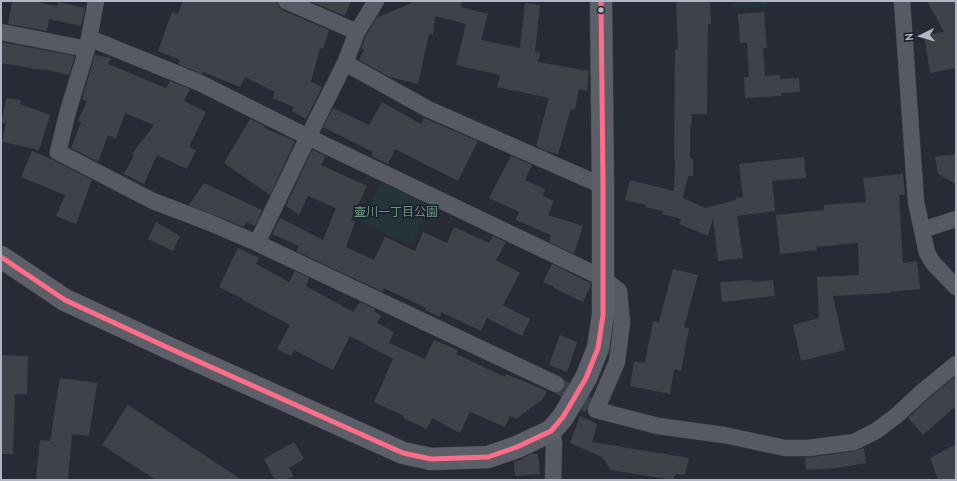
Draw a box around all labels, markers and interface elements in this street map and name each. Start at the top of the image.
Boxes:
unlabelled marker [596,5,606,15]
north arrow [901,16,941,56]
text: N [902,33,916,41]
park label: 壷川一丁目公園 [354,206,438,220]

